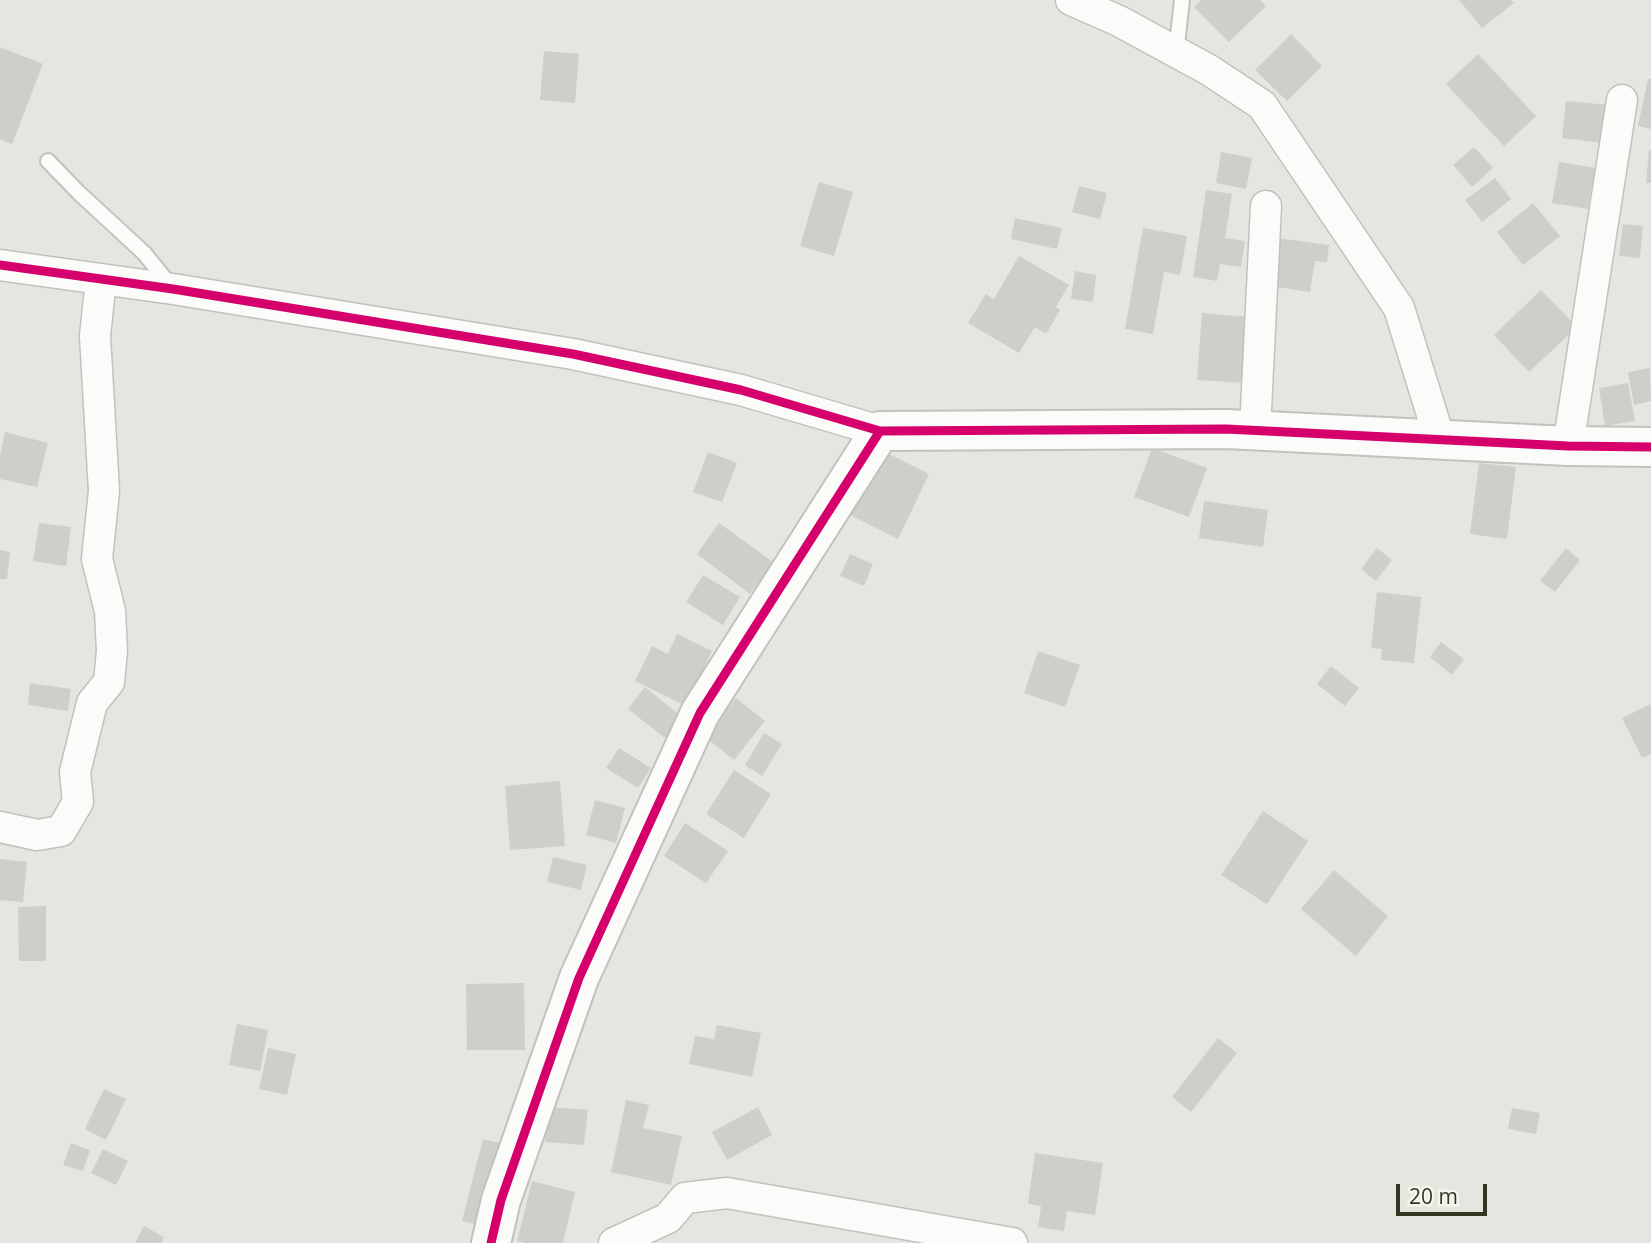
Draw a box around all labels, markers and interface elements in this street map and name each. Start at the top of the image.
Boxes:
scale bar [1399,1170,1490,1214]
text: 20 m [1409,1182,1458,1210]

